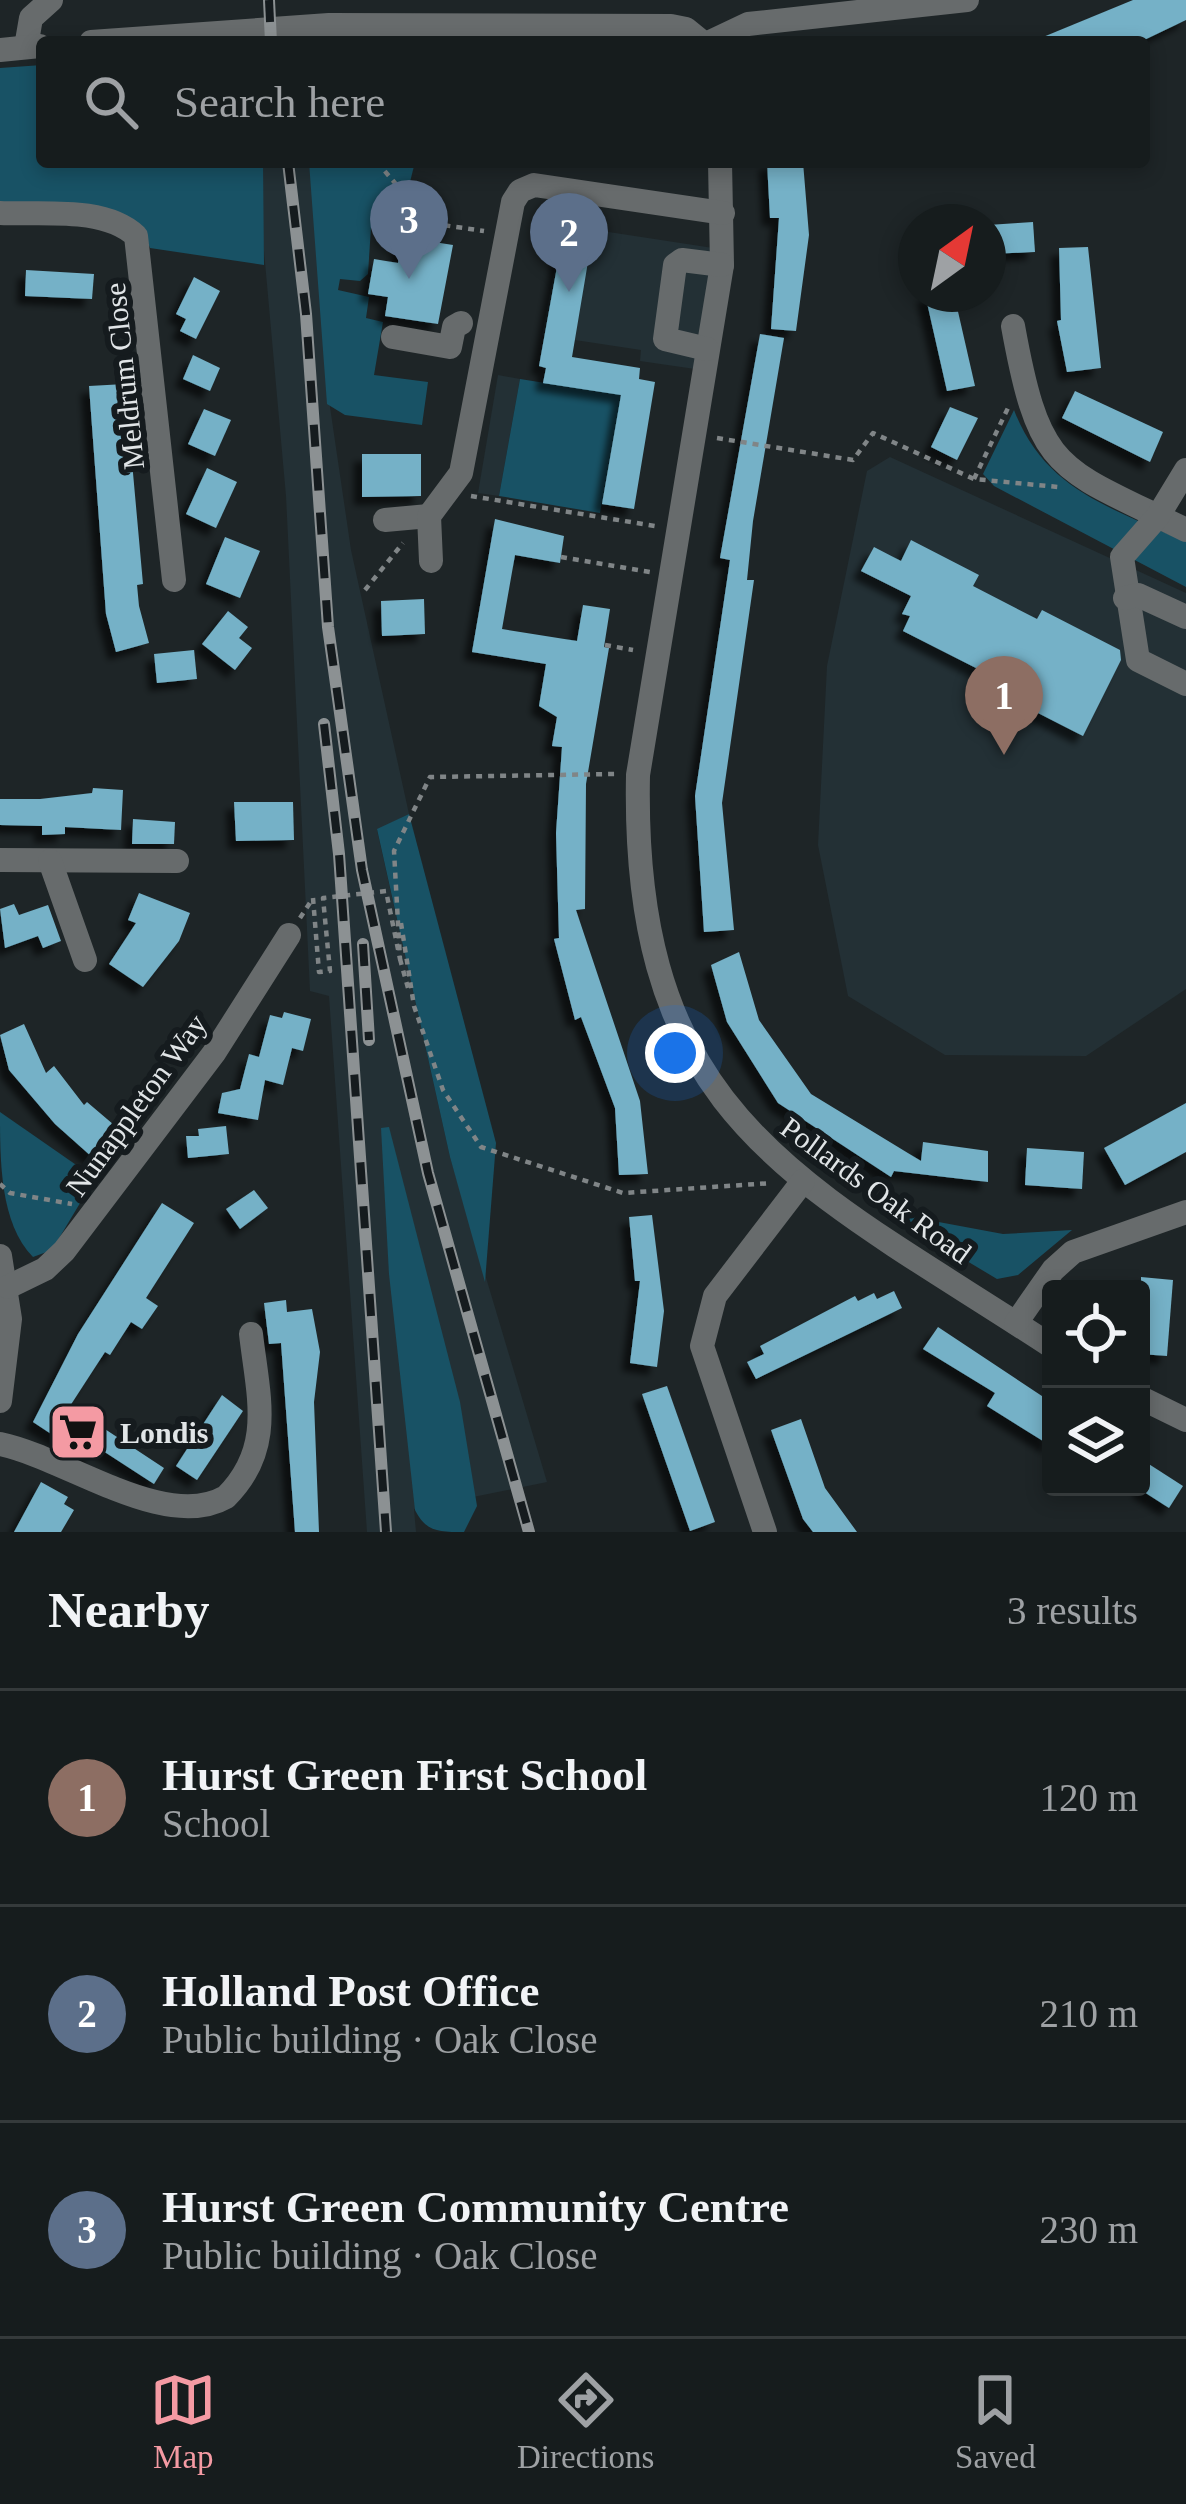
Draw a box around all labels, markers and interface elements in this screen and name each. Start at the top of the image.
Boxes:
search box [36,36,1150,168]
icon: search [78,69,144,135]
text: Search here [174,77,385,127]
pin: 3 [370,180,448,279]
pin: 2 [530,193,608,292]
north arrow [898,204,1006,312]
street label: Meldrum Close [98,281,150,471]
pin: 1 [965,656,1043,755]
street label: Nunappleton Way [59,1008,213,1202]
your location [645,1023,705,1083]
street label: Pollards Oak Road [775,1110,977,1270]
map controls [1042,1280,1150,1496]
button: locate [1042,1280,1150,1388]
button: layers [1042,1388,1150,1496]
supermarket icon: Londis [47,1401,109,1463]
place label: Londis [120,1416,208,1449]
text: Nearby [48,1582,209,1638]
text: 3 results [1007,1589,1138,1632]
text: Hurst Green First School [162,1750,647,1800]
text: 1 [77,1776,97,1819]
text: 120 m [1039,1776,1138,1819]
text: School [162,1802,270,1845]
text: Holland Post Office [162,1966,539,2016]
text: 2 [77,1992,97,2035]
text: 210 m [1039,1992,1138,2035]
text: Public building · Oak Close [162,2018,597,2061]
text: Hurst Green Community Centre [162,2182,789,2232]
text: 3 [77,2208,97,2251]
text: 230 m [1039,2208,1138,2251]
text: Public building · Oak Close [162,2234,597,2277]
tab: Map [150,2367,216,2476]
tab: Directions [517,2367,654,2476]
tab: Saved [955,2367,1036,2476]

